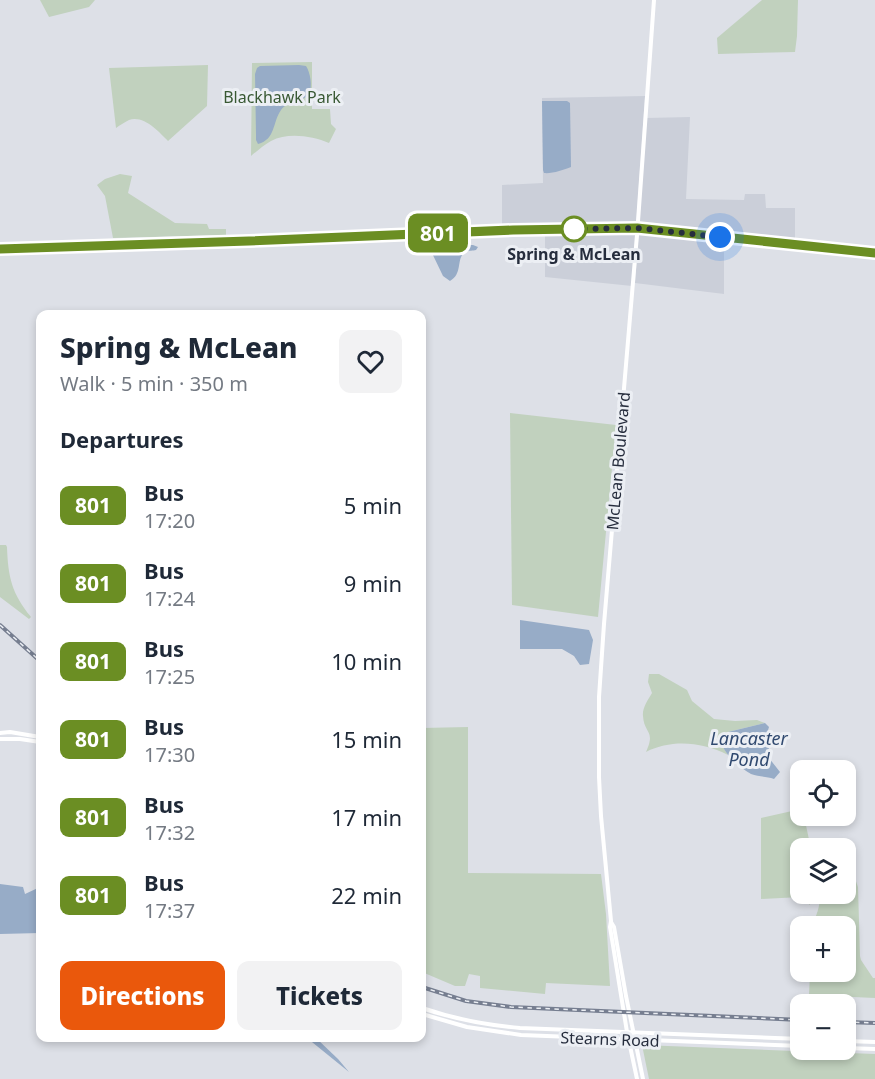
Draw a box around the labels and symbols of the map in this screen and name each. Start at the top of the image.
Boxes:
park label: Blackhawk Park [223,86,341,108]
line badge: 801 [404,214,472,252]
marker: Spring & McLean [561,216,587,242]
your location [705,222,735,252]
place label: Spring & McLean [507,243,641,265]
street label: McLean Boulevard [601,391,635,531]
water label: Lancaster Pond [710,726,789,771]
street label: Stearns Road [560,1026,660,1052]

